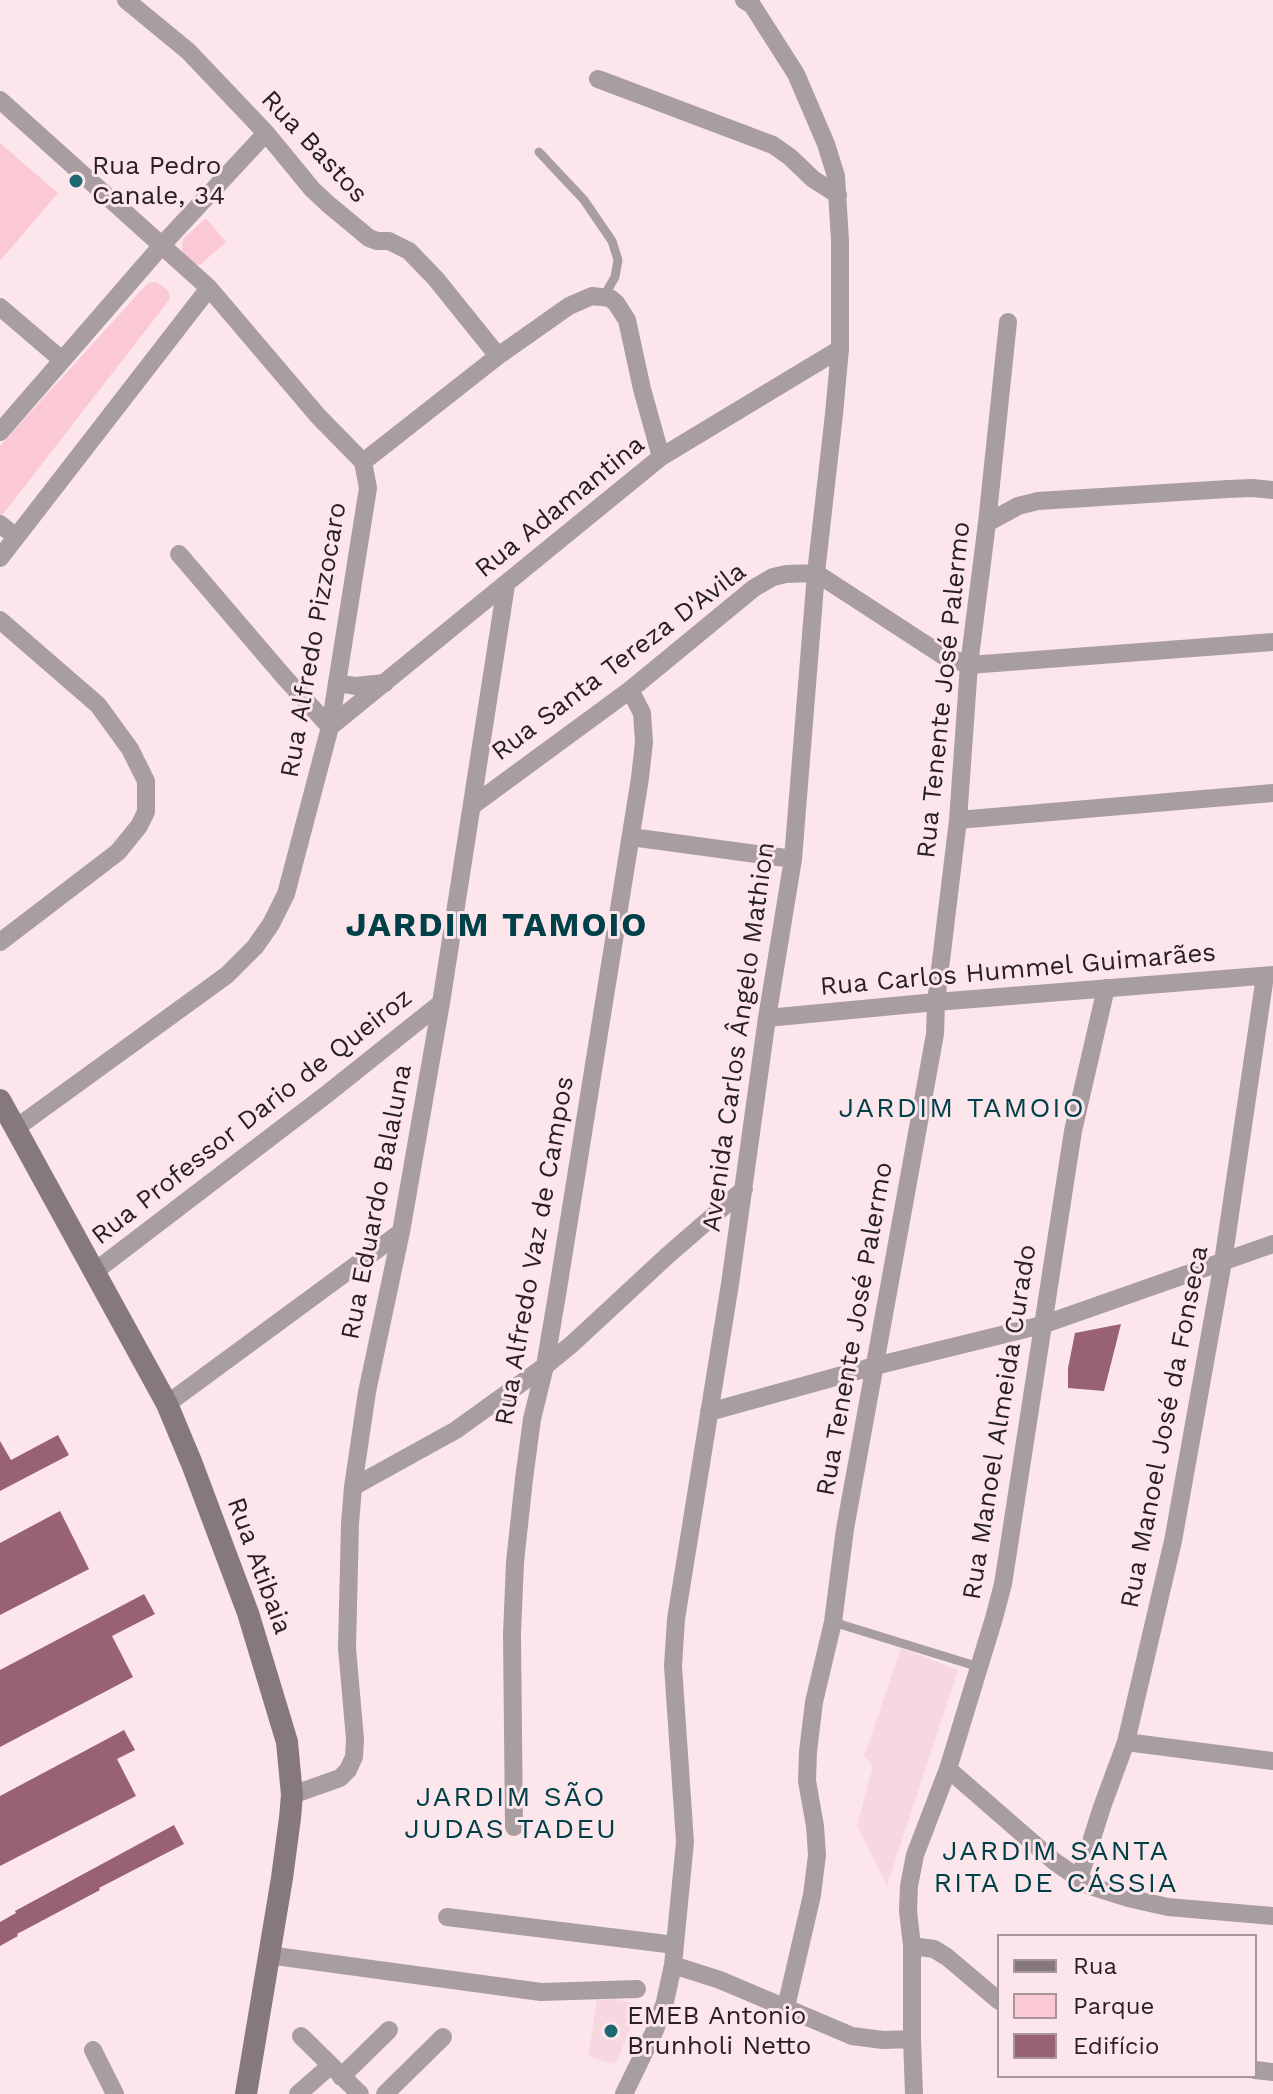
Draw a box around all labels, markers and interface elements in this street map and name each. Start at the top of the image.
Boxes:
street label: Rua Bastos [254,84,374,210]
place label: Rua Pedro Canale, 34 [92,150,225,212]
marker: Rua Pedro Canale, 34 [67,172,85,190]
street label: Rua Adamantina [469,429,651,585]
street label: Rua Alfredo Pizzocaro [274,500,354,780]
street label: Rua Tenente José Palermo [911,520,977,860]
street label: Rua Santa Tereza D'Avila [486,556,752,768]
street label: Avenida Carlos Ângelo Mathion [696,840,782,1234]
district label: JARDIM TAMOIO [346,906,648,946]
street label: Rua Carlos Hummel Guimarães [819,937,1217,1003]
street label: Rua Professor Dario de Queiroz [86,982,418,1252]
street label: Rua Eduardo Balaluna [335,1062,419,1342]
street label: Rua Alfredo Vaz de Campos [489,1074,581,1428]
district label: JARDIM TAMOIO [838,1092,1086,1126]
street label: Rua Tenente José Palermo [810,1160,900,1498]
street label: Rua Manoel Almeida Curado [956,1242,1044,1602]
street label: Rua Manoel José da Fonseca [1115,1243,1215,1611]
street label: Rua Atibaia [220,1493,298,1639]
district label: JARDIM SÃO JUDAS TADEU [404,1781,618,1847]
district label: JARDIM SANTA RITA DE CÁSSIA [933,1835,1179,1901]
legend [997,1934,1257,2078]
text: Rua [1073,1952,1117,1980]
text: Parque [1073,1992,1154,2020]
place label: EMEB Antonio Brunholi Netto [627,2000,811,2062]
marker: EMEB Antonio Brunholi Netto [602,2022,620,2040]
text: Edifício [1073,2032,1159,2060]

